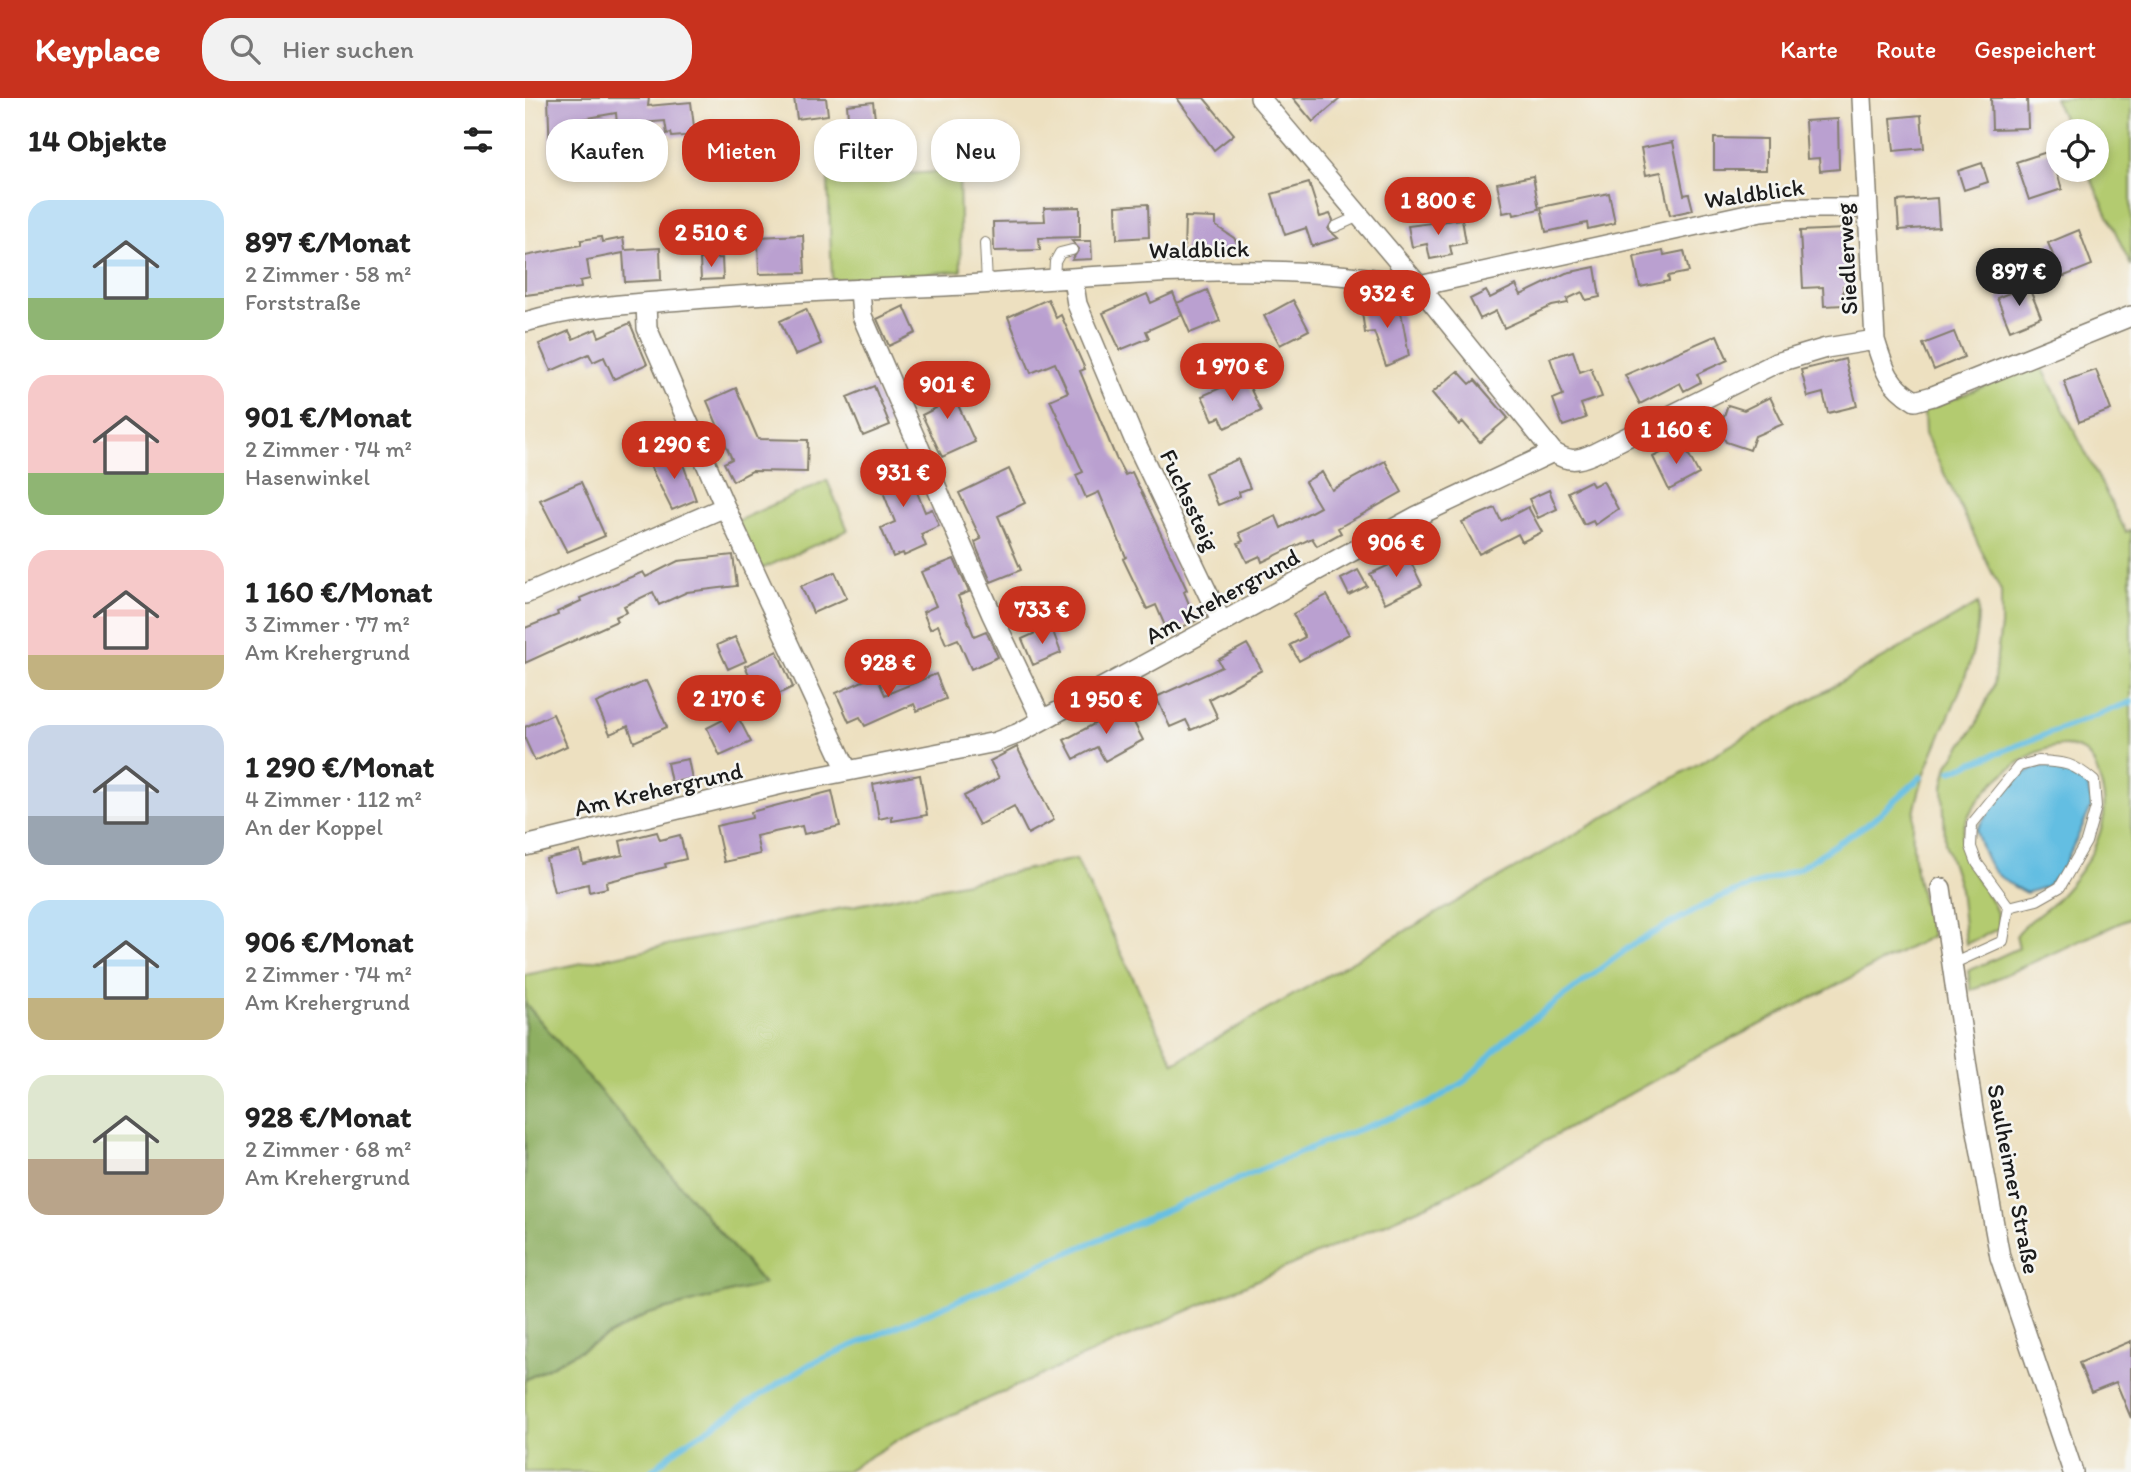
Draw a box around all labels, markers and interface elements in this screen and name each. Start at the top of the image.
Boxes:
search box [202,18,692,81]
text: Keyplace [35,30,160,69]
icon: search [226,30,264,68]
text: Hier suchen [282,33,414,65]
text: Karte [1780,35,1838,64]
text: Route [1876,35,1936,64]
text: Gespeichert [1974,35,2096,64]
chip: Kaufen [546,119,668,182]
chip: Mieten [682,119,800,182]
chip: Filter [814,119,917,182]
chip: Neu [931,119,1020,182]
map controls [2046,119,2109,182]
button: locate [2046,119,2109,182]
icon: filters [459,121,497,159]
text: 14 Objekte [28,122,167,159]
street label: Waldblick [1702,172,1806,214]
pin: 1 800 € [1373,178,1503,237]
text: 1 800 € [1400,186,1476,214]
street label: Siedlerweg [1829,201,1863,316]
pin: 2 510 € [646,209,776,269]
text: 2 510 € [675,218,747,246]
text: 897 €/Monat [245,223,410,260]
icon: home [84,228,168,312]
street label: Waldblick [1148,234,1250,264]
pin: 897 € [1970,248,2068,308]
text: 897 € [1992,257,2046,285]
text: 2 Zimmer · 58 m² [245,260,411,288]
pin: 932 € [1338,271,1436,330]
text: 932 € [1360,279,1414,307]
text: Forststraße [245,288,361,316]
pin: 1 970 € [1167,344,1297,403]
text: 1 970 € [1196,352,1268,380]
pin: 901 € [898,362,996,421]
text: 901 € [919,370,975,398]
text: 901 €/Monat [245,398,411,435]
icon: home [84,403,168,487]
pin: 1 160 € [1611,406,1741,466]
text: 1 160 € [1640,415,1712,443]
pin: 1 290 € [609,422,739,481]
text: 1 290 € [638,430,710,458]
text: 2 Zimmer · 74 m² [245,435,412,463]
street label: Fuchssteig [1154,444,1226,556]
pin: 931 € [854,450,952,509]
text: 931 € [876,458,930,486]
text: Hasenwinkel [245,463,370,491]
pin: 906 € [1347,519,1445,579]
text: 906 € [1368,528,1424,556]
street label: Am Krehergrund [1140,542,1304,650]
text: 1 160 €/Monat [245,573,432,610]
icon: home [84,578,168,662]
pin: 733 € [993,587,1091,646]
text: 733 € [1015,595,1069,623]
text: 3 Zimmer · 77 m² [245,610,410,638]
text: Am Krehergrund [245,638,410,666]
pin: 928 € [839,640,937,699]
text: 928 € [860,648,916,676]
pin: 2 170 € [664,676,794,735]
pin: 1 950 € [1041,676,1171,736]
text: 2 170 € [693,684,765,712]
text: 1 950 € [1070,685,1142,713]
text: 1 290 €/Monat [245,748,434,785]
icon: home [84,753,168,837]
street label: Am Krehergrund [571,755,745,822]
text: 4 Zimmer · 112 m² [245,785,422,813]
text: An der Koppel [245,813,383,841]
text: 906 €/Monat [245,923,413,960]
icon: home [84,928,168,1012]
text: 2 Zimmer · 74 m² [245,960,412,988]
text: Am Krehergrund [245,988,410,1016]
street label: Saulheimer Straße [1981,1081,2047,1277]
text: 928 €/Monat [245,1098,411,1135]
icon: home [84,1103,168,1187]
text: 2 Zimmer · 68 m² [245,1135,412,1163]
text: Am Krehergrund [245,1163,410,1191]

